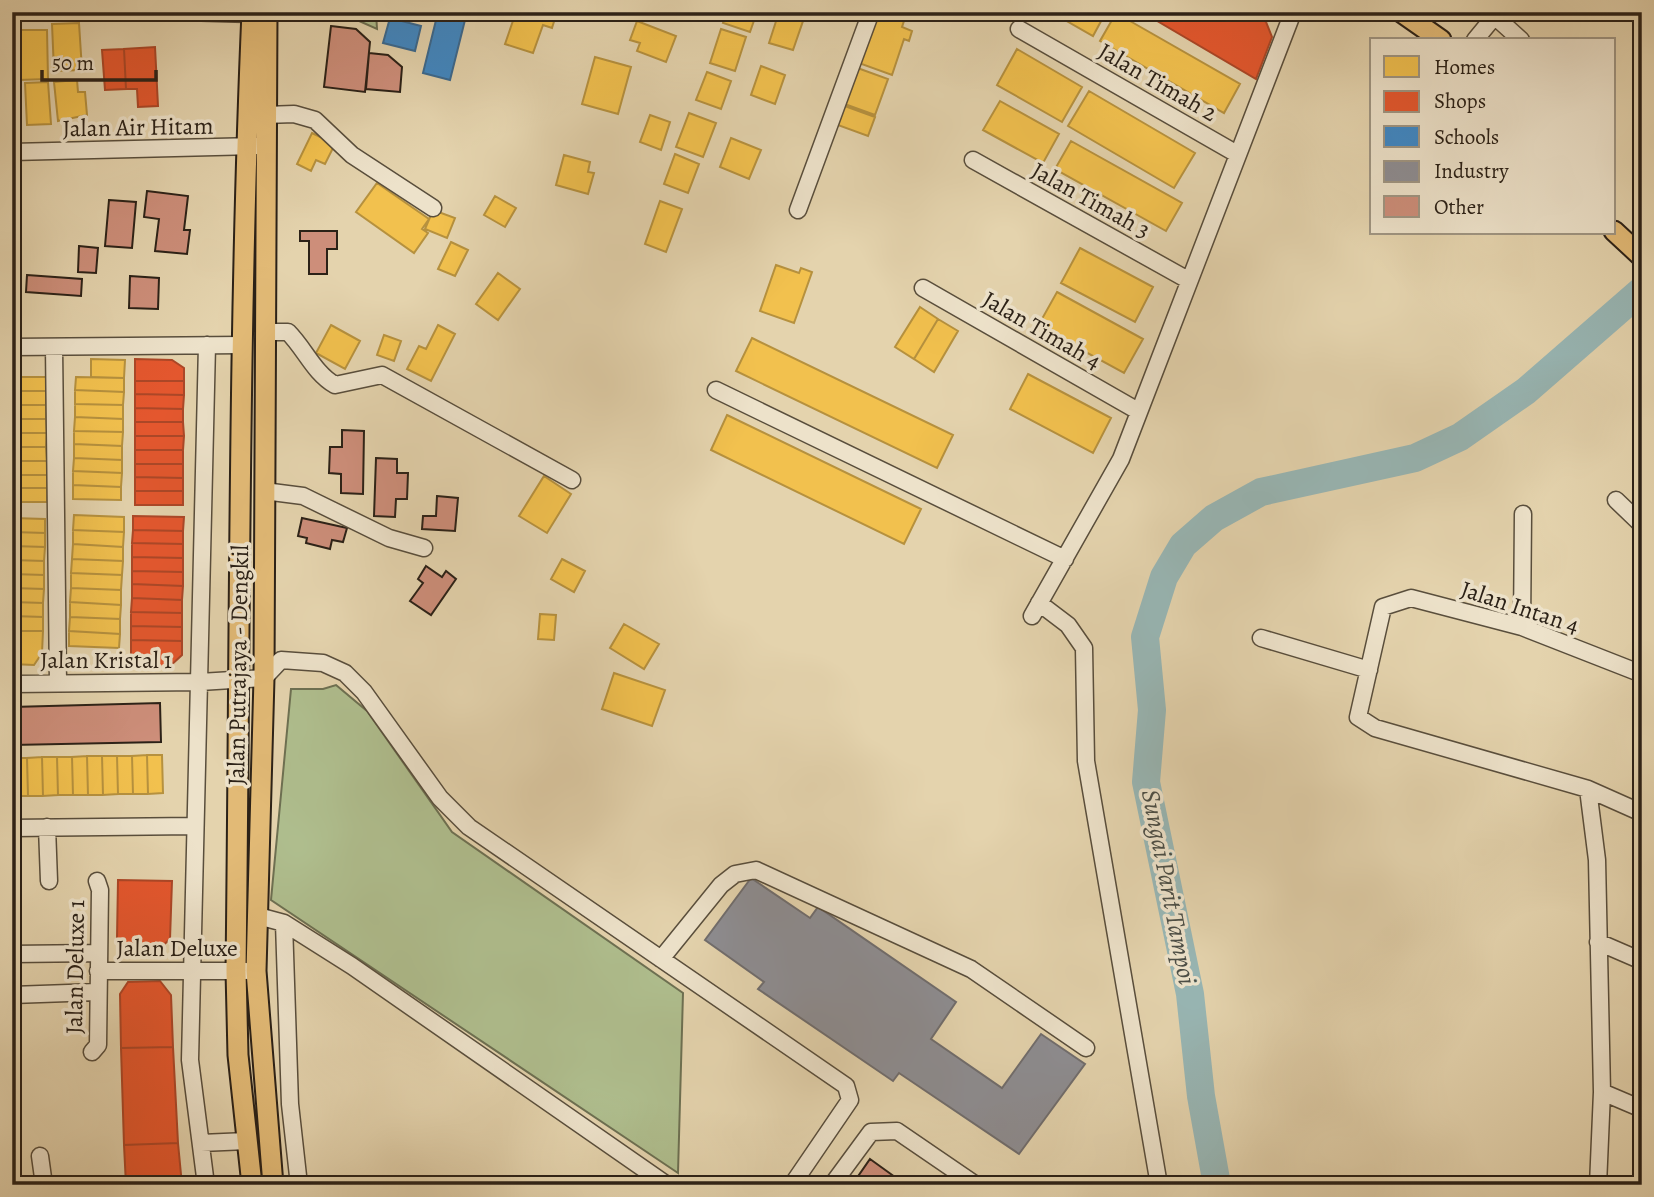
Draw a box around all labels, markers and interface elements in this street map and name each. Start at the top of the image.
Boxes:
street label: Jalan Timah 2 [1093,35,1223,129]
scale bar [42,38,156,82]
legend [1370,38,1616,234]
text: 50 m [52,49,94,77]
text: Homes [1434,53,1495,81]
text: Shops [1434,87,1486,115]
street label: Jalan Air Hitam [62,110,214,144]
text: Schools [1434,123,1499,151]
street label: Jalan Timah 3 [1026,154,1156,246]
text: Industry [1434,157,1509,185]
text: Other [1434,193,1484,221]
street label: Jalan Timah 4 [977,283,1107,377]
street label: Jalan Putrajaya - Dengkil [220,544,256,786]
street label: Jalan Intan 4 [1457,573,1583,641]
street label: Jalan Kristal 1 [40,644,172,676]
water label: Sungai Parit Tampoi [1133,786,1205,988]
street label: Jalan Deluxe 1 [58,900,92,1034]
street label: Jalan Deluxe [116,932,238,964]

